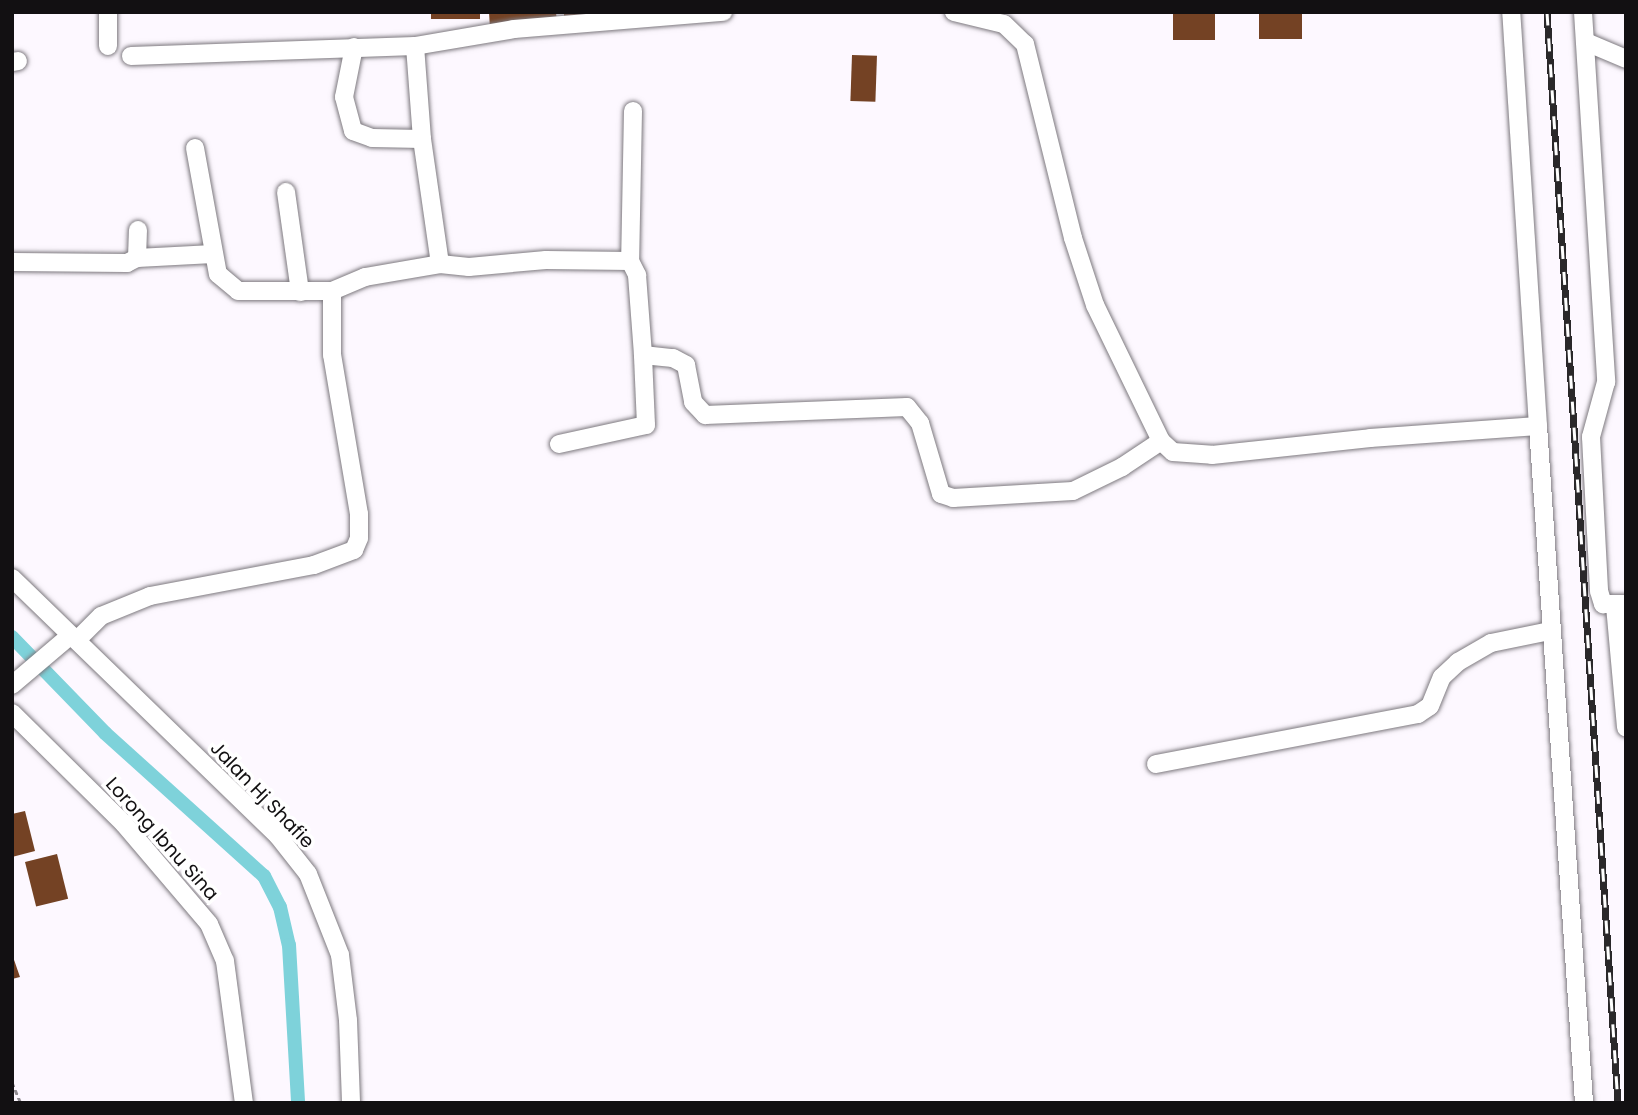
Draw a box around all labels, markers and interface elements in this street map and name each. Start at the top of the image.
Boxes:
street label: Jalan Hj Shafie [205,737,319,853]
street label: Lorong Ibnu Sina [101,773,223,905]

